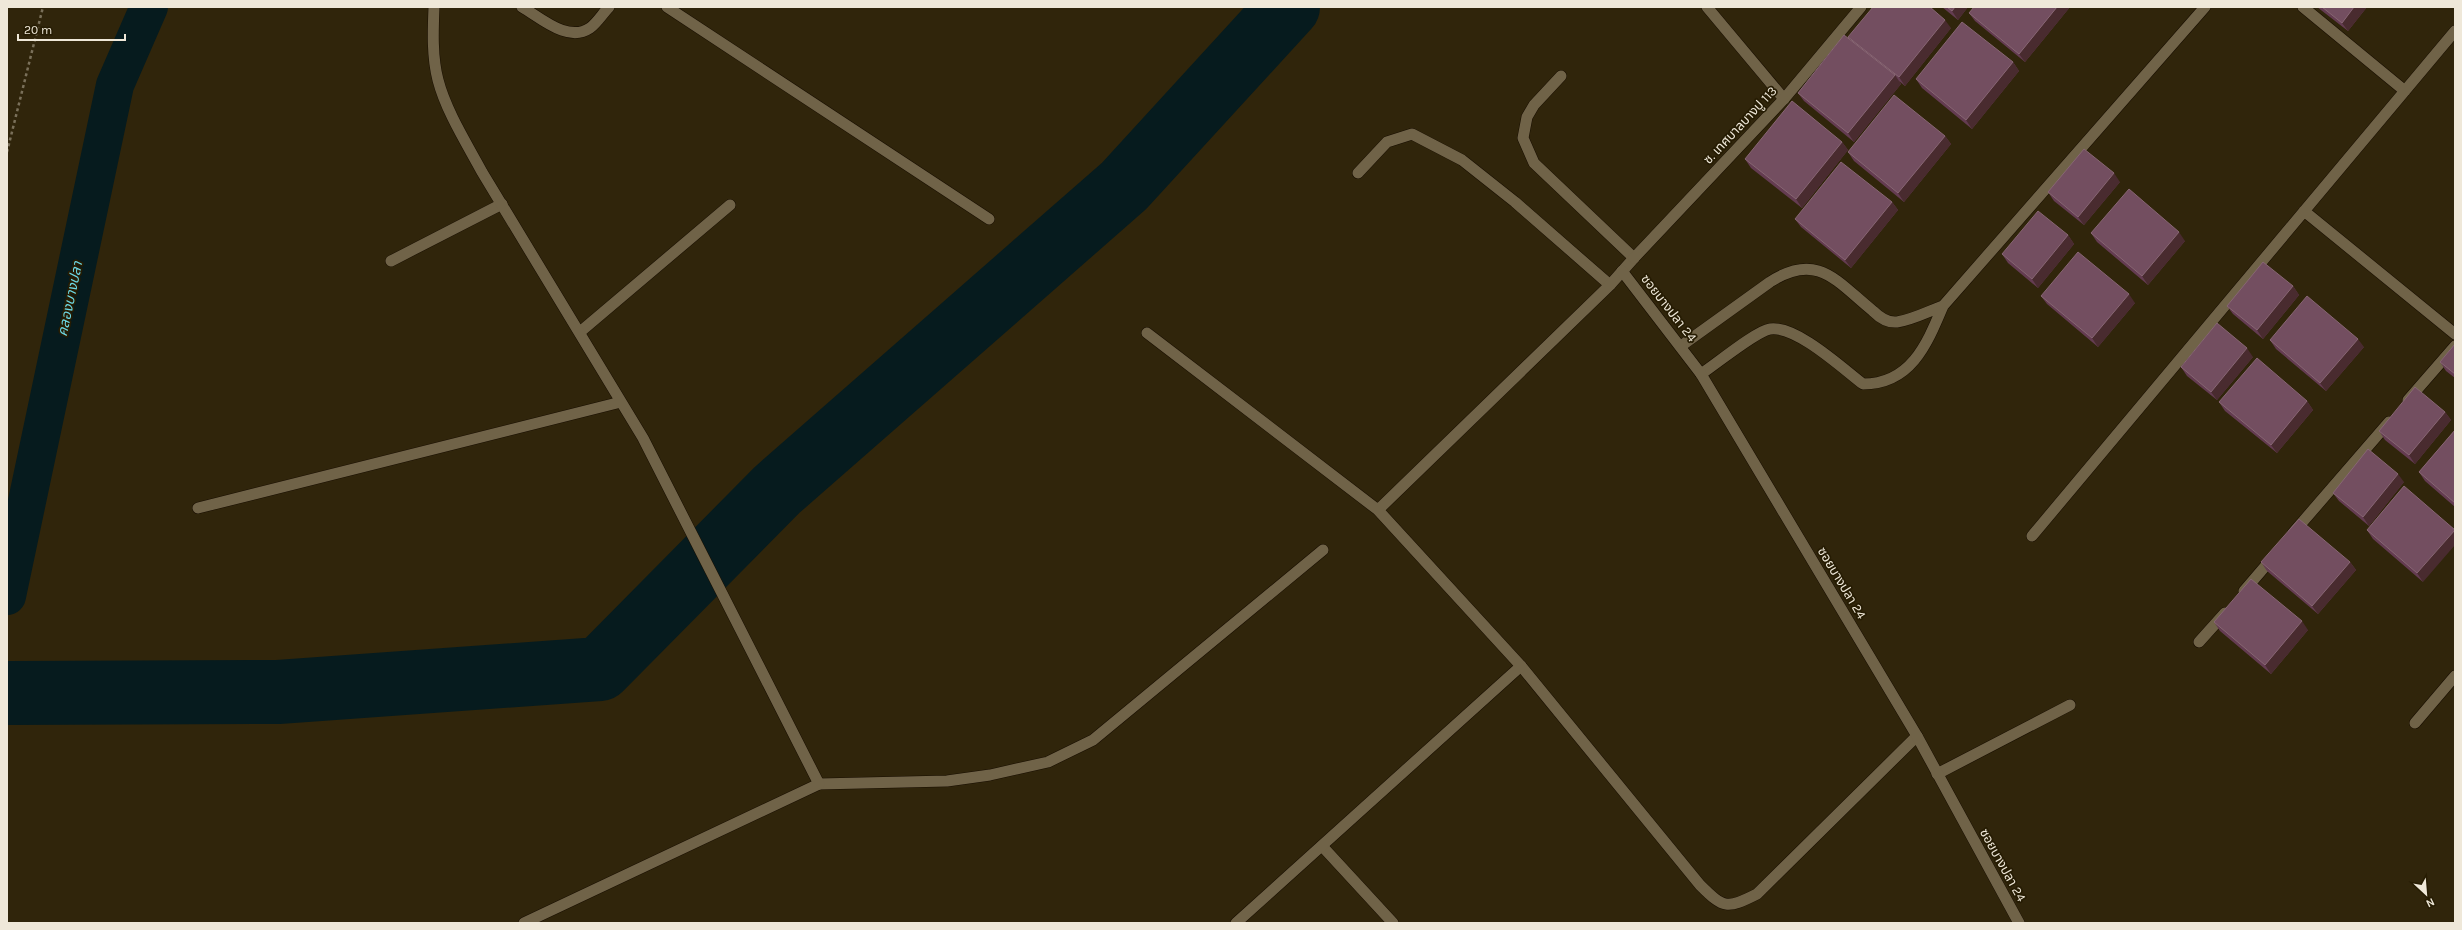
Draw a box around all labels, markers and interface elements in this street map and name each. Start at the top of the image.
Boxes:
scale bar [18,16,125,42]
text: 20 m [24,23,52,37]
street label: ซ. เทศบาลบางปู 113 [1700,83,1780,167]
water label: คลองบางปลา [54,259,86,338]
street label: ซอยบางปลา 24 [1638,271,1700,345]
street label: ซอยบางปลา 24 [1815,544,1869,622]
street label: ซอยบางปลา 24 [1977,826,2029,904]
north arrow [2406,874,2446,914]
text: N [2424,895,2437,910]

